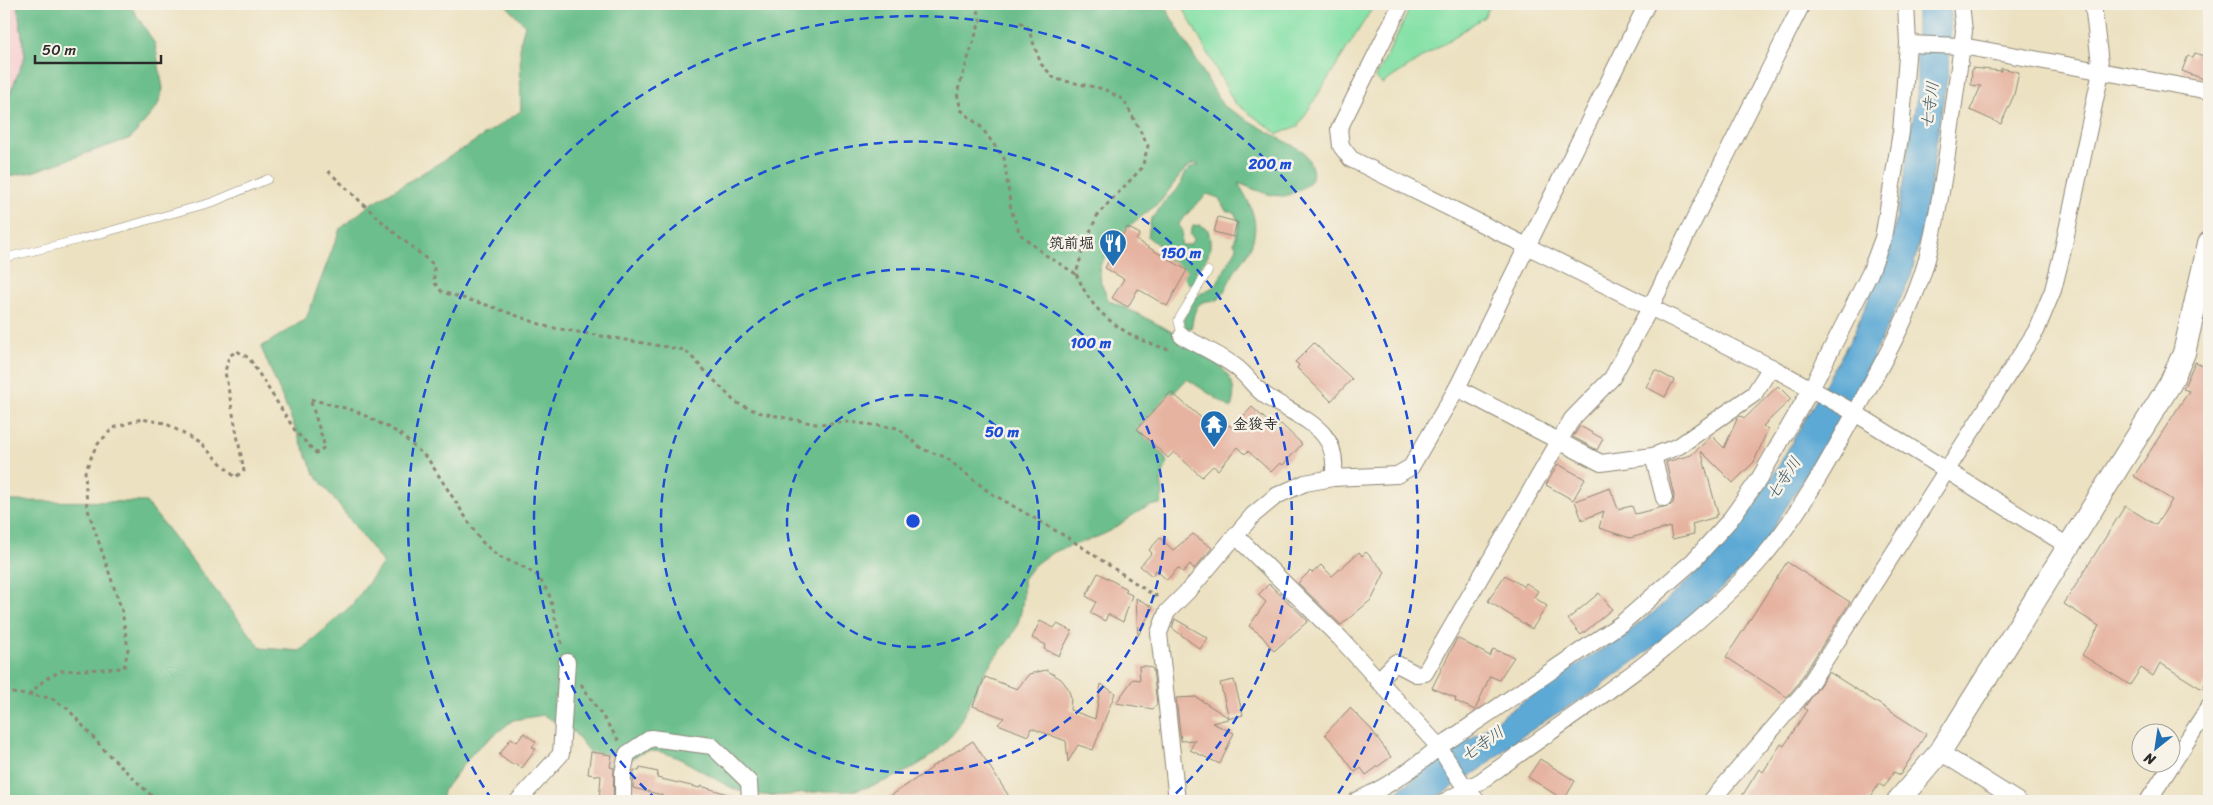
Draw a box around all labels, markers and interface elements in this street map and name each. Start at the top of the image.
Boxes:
scale bar [35,32,161,64]
text: 50 m [42,37,77,63]
water label: 七寺川 [1912,79,1947,131]
text: 200 m [1247,151,1292,177]
restaurant icon: 筑前堀 [1098,228,1128,267]
place label: 筑前堀 [1049,230,1094,256]
text: 150 m [1161,240,1202,266]
text: 100 m [1071,330,1112,356]
temple icon: 金狻寺 [1199,409,1229,448]
place label: 金狻寺 [1233,411,1278,437]
text: 50 m [985,419,1020,445]
water label: 七寺川 [1758,450,1809,506]
centre of rings [904,512,922,530]
water label: 七寺川 [1454,718,1510,769]
north arrow [2130,722,2180,772]
text: N [2139,745,2161,773]

